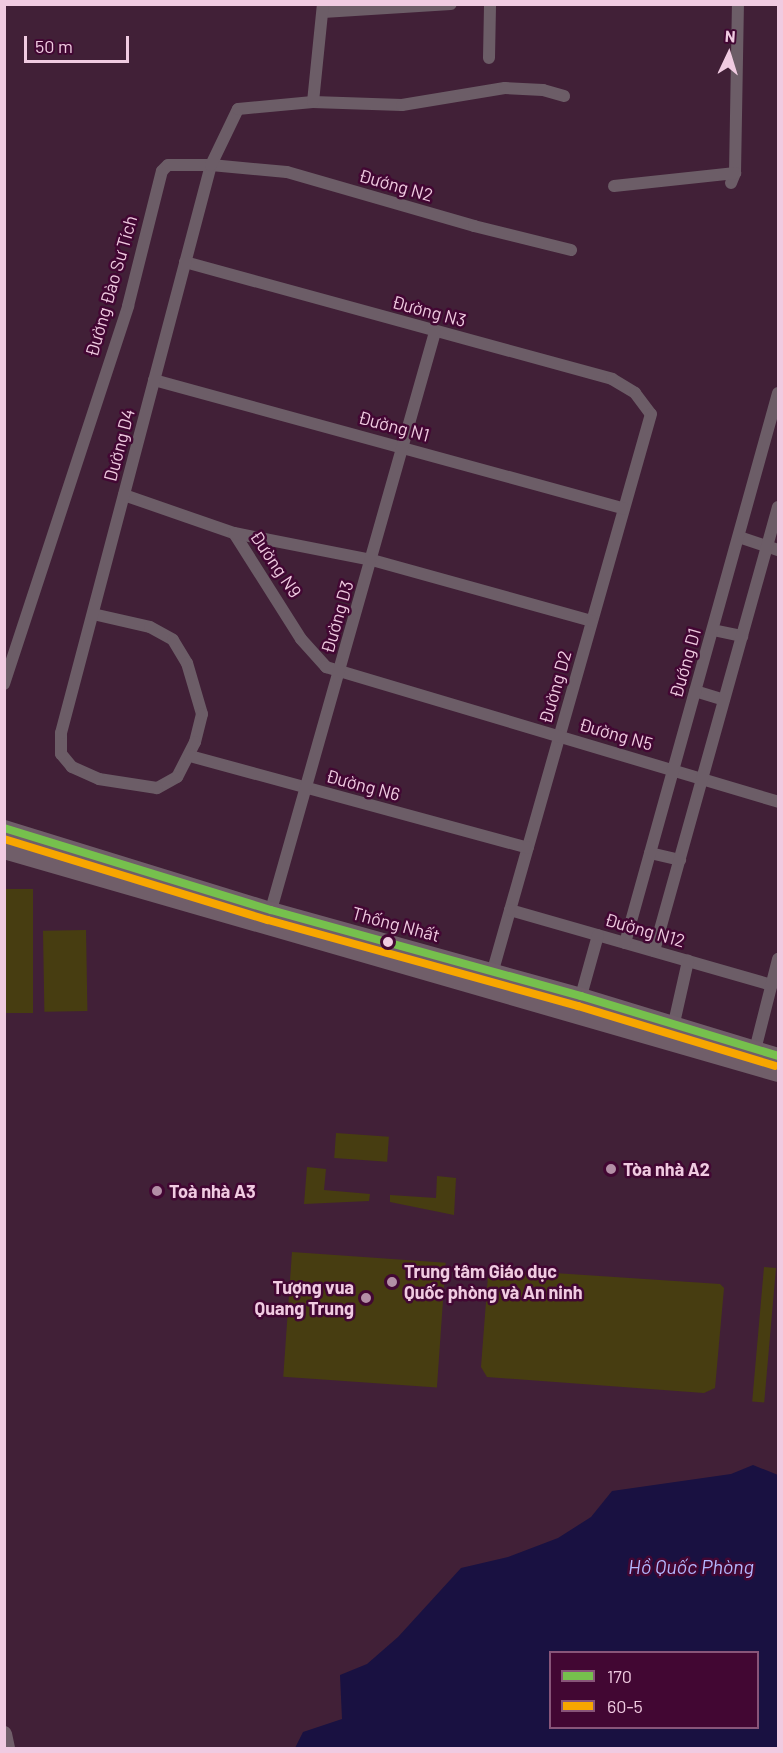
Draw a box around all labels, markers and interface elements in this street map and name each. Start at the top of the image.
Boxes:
scale bar [27,24,132,62]
north arrow [699,24,759,84]
text: N [724,26,736,45]
text: 50 m [35,35,73,57]
street label: Đướng N2 [356,164,436,206]
street label: Đường Đào Sư Tích [81,213,141,359]
street label: Đường N3 [390,291,468,331]
street label: Dường D4 [99,406,139,484]
street label: Đường N1 [356,406,432,446]
street label: Đường N9 [246,527,306,601]
street label: Đường D3 [316,578,358,656]
street label: Đướng D1 [665,626,705,700]
street label: Đường D2 [534,648,576,726]
street label: Đường N5 [577,713,655,755]
street label: Đường N6 [324,765,402,805]
street label: Thống Nhất [350,902,442,946]
street label: Đường N12 [602,908,688,952]
unlabelled marker [382,936,394,948]
place label: Tòa nhà A2 [623,1158,710,1180]
marker: Tòa nhà A2 [604,1162,618,1176]
place label: Toà nhà A3 [169,1180,256,1202]
marker: Toà nhà A3 [150,1184,164,1198]
place label: Trung tâm Giáo dục Quốc phòng và An ninh [404,1261,583,1304]
marker: Trung tâm Giáo dục Quốc phòng và An ninh [385,1275,399,1289]
place label: Tượng vua Quang Trung [254,1277,354,1320]
marker: Tượng vua Quang Trung [359,1291,373,1305]
water label: Hồ Quốc Phòng [628,1554,754,1578]
legend [549,1651,759,1729]
text: 170 [607,1665,632,1687]
text: 60-5 [607,1695,643,1717]

